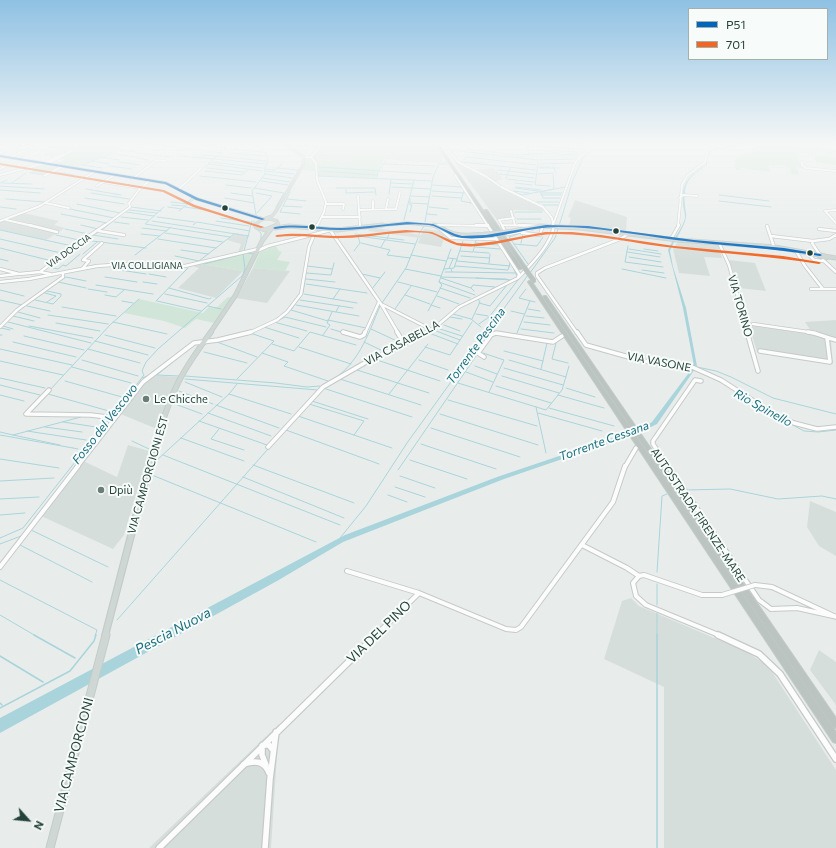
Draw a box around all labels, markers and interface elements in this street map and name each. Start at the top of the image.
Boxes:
legend [688,8,828,60]
text: P51 [726,17,746,31]
text: 701 [726,37,745,51]
unlabelled marker [220,203,230,213]
unlabelled marker [307,222,317,232]
unlabelled marker [611,226,621,236]
street label: VIA DOCCIA [45,232,93,270]
unlabelled marker [805,248,815,258]
street label: VIA COLLIGIANA [111,261,183,271]
street label: VIA TORINO [725,274,755,338]
water label: Torrente Pescina [443,305,509,387]
street label: VIA CASABELLA [362,318,442,368]
street label: VIA VASONE [626,349,692,375]
water label: Fosso del Vescovo [69,381,141,467]
water label: Rio Spinello [731,386,795,430]
place label: Le Chicche [154,392,208,406]
marker: Le Chicche [141,394,151,404]
street label: VIA CAMPORCIONI EST [125,415,171,535]
water label: Torrente Cessana [557,418,651,464]
street label: AUTOSTRADA FIRENZE-MARE [648,445,748,585]
place label: Dpiù [109,483,133,497]
marker: Dpiù [96,485,106,495]
street label: VIA DEL PINO [344,597,414,667]
water label: Pescia Nuova [132,604,214,658]
street label: VIA CAMPORCIONI [51,696,97,814]
north arrow [8,800,48,840]
text: N [31,819,47,832]

